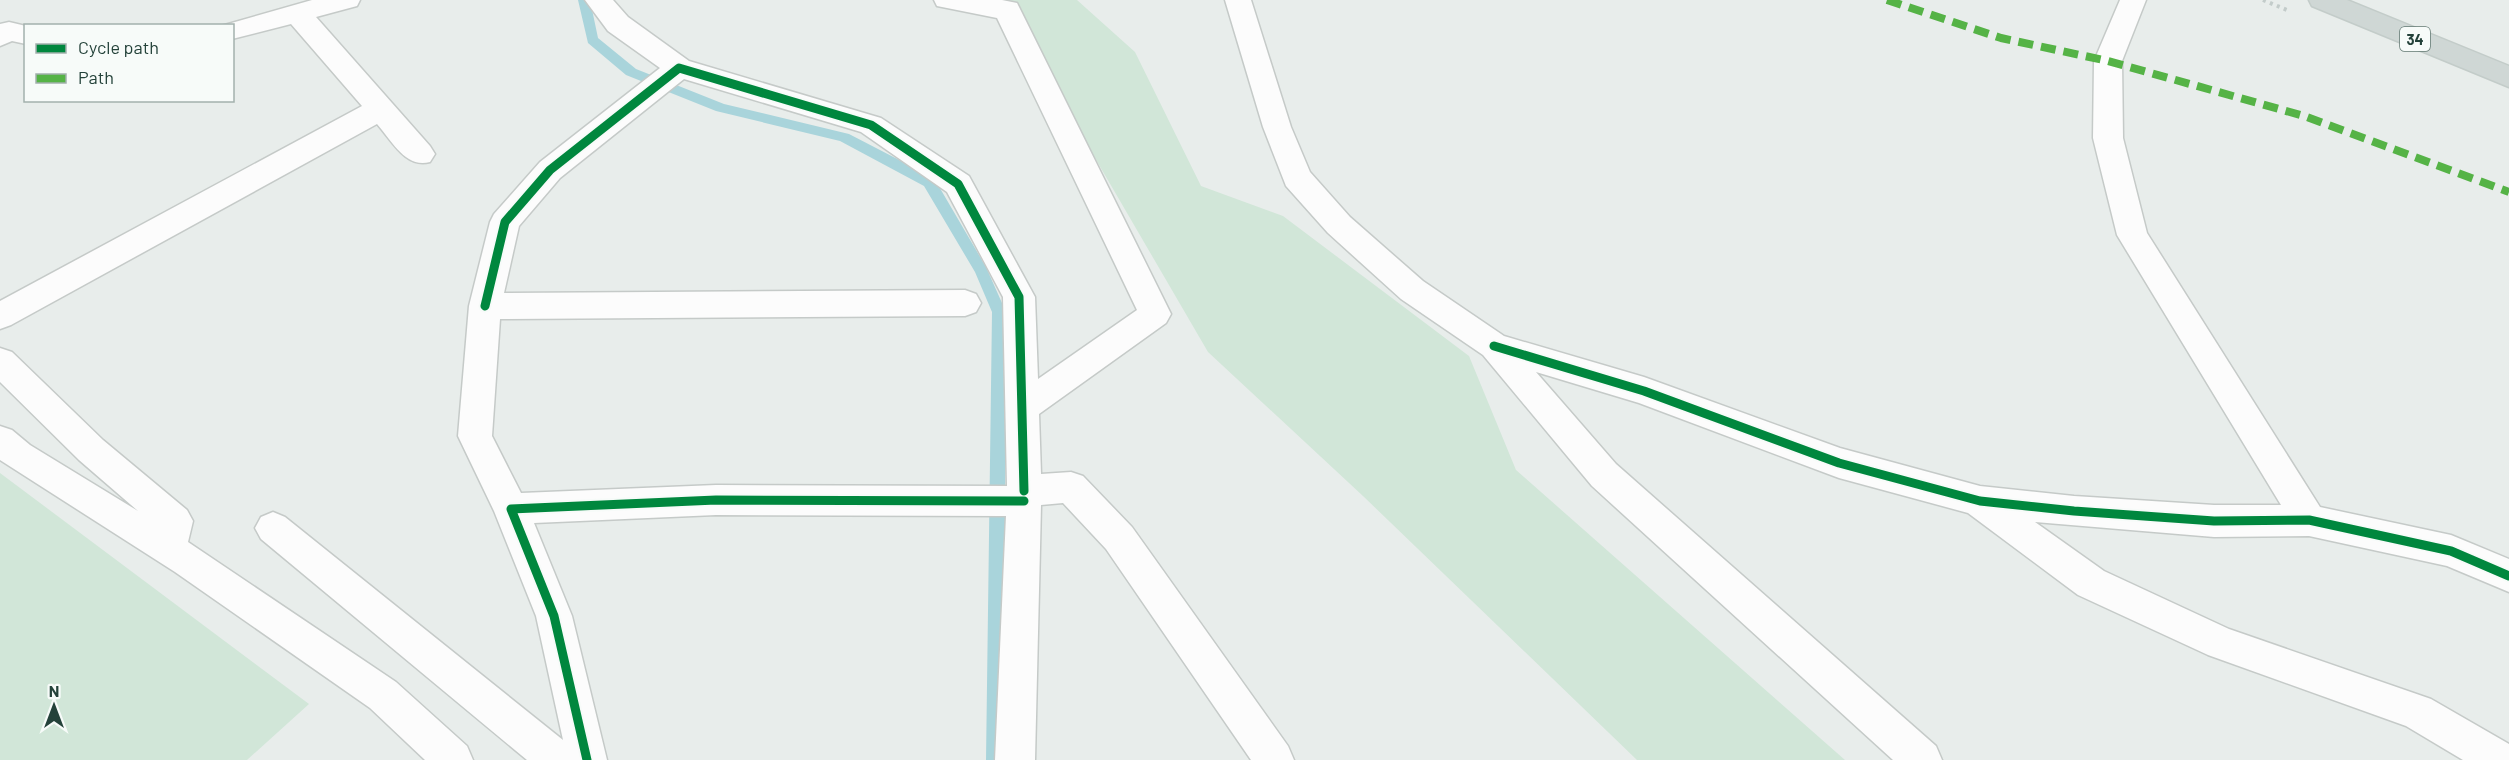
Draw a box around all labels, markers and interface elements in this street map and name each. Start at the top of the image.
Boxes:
legend [24,24,234,102]
road number: 34 [2400,27,2430,51]
text: Cycle path [78,36,159,58]
text: Path [78,66,114,88]
north arrow [24,676,84,736]
text: N [49,681,59,700]

